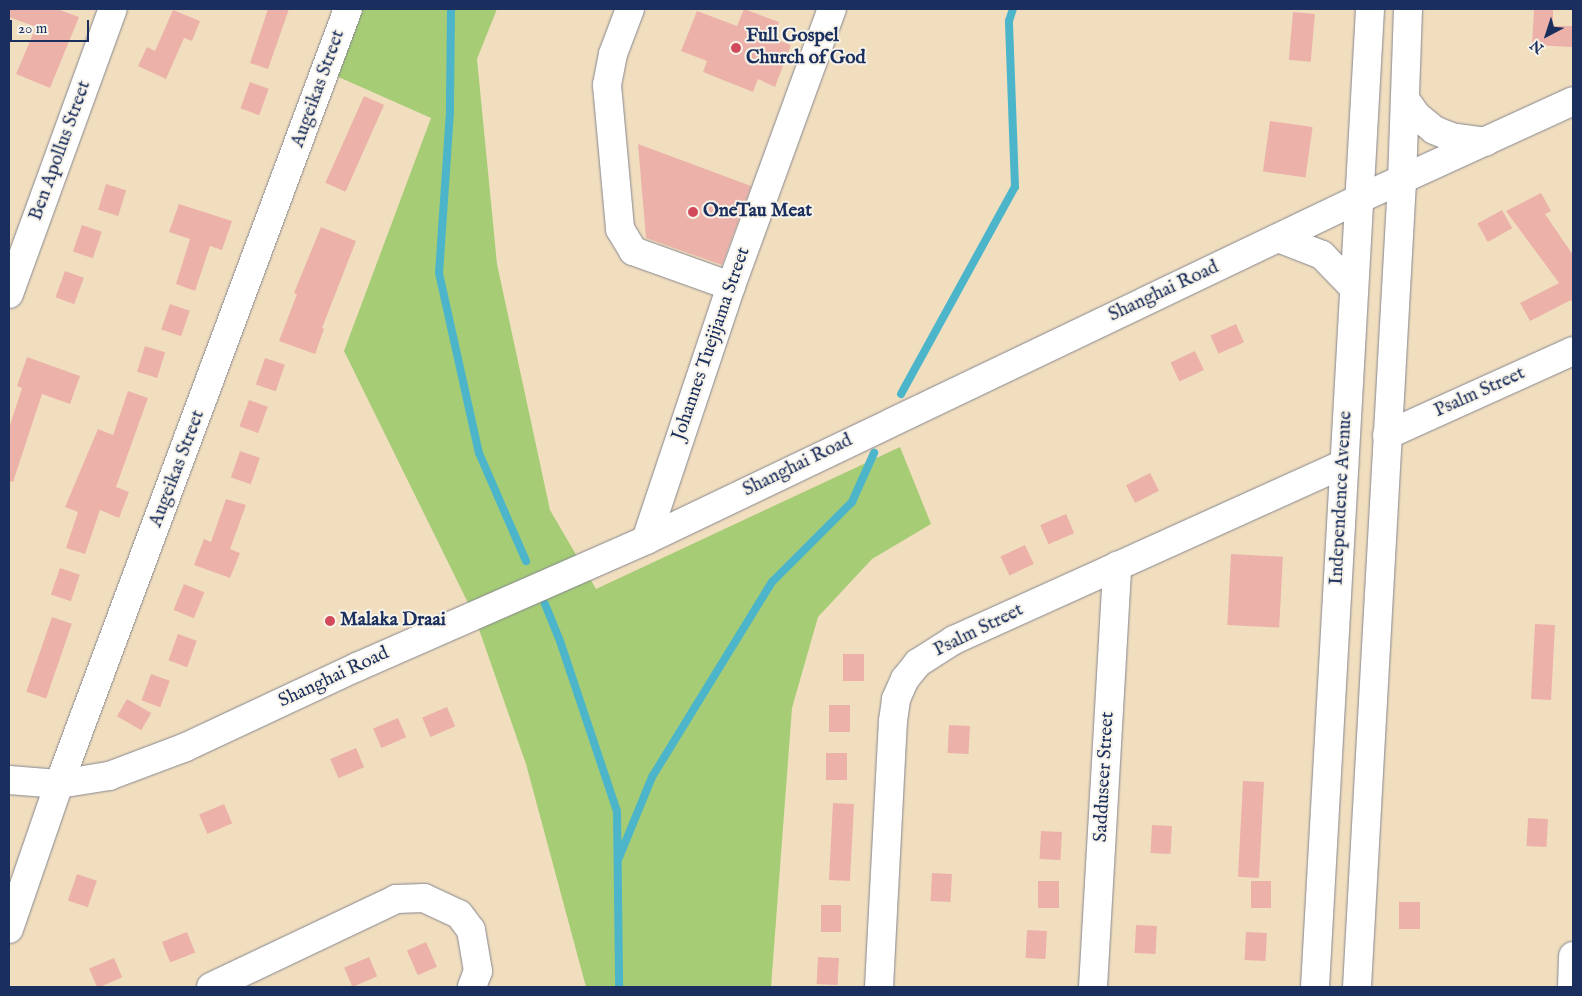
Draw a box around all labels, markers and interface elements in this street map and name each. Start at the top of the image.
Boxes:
scale bar [12,10,91,42]
north arrow [1522,10,1572,60]
text: 20 m [18,19,47,38]
place label: Full Gospel Church of God [746,26,866,70]
street label: Augeikas Street [287,27,351,151]
text: N [1527,36,1548,57]
marker: Full Gospel Church of God [730,42,742,54]
street label: Ben Apollus Street [25,78,97,224]
place label: OneTau Meat [703,201,812,223]
marker: OneTau Meat [687,206,699,218]
street label: Johannes Tuejijama Street [668,244,756,444]
street label: Shanghai Road [1105,257,1223,327]
street label: Psalm Street [1431,363,1529,423]
street label: Augeikas Street [145,407,211,531]
street label: Independence Avenue [1326,410,1358,586]
street label: Shanghai Road [740,430,856,502]
street label: Psalm Street [930,599,1028,663]
place label: Malaka Draai [340,610,446,632]
marker: Malaka Draai [324,615,336,627]
street label: Shanghai Road [275,643,393,713]
street label: Sadduseer Street [1090,711,1120,843]

